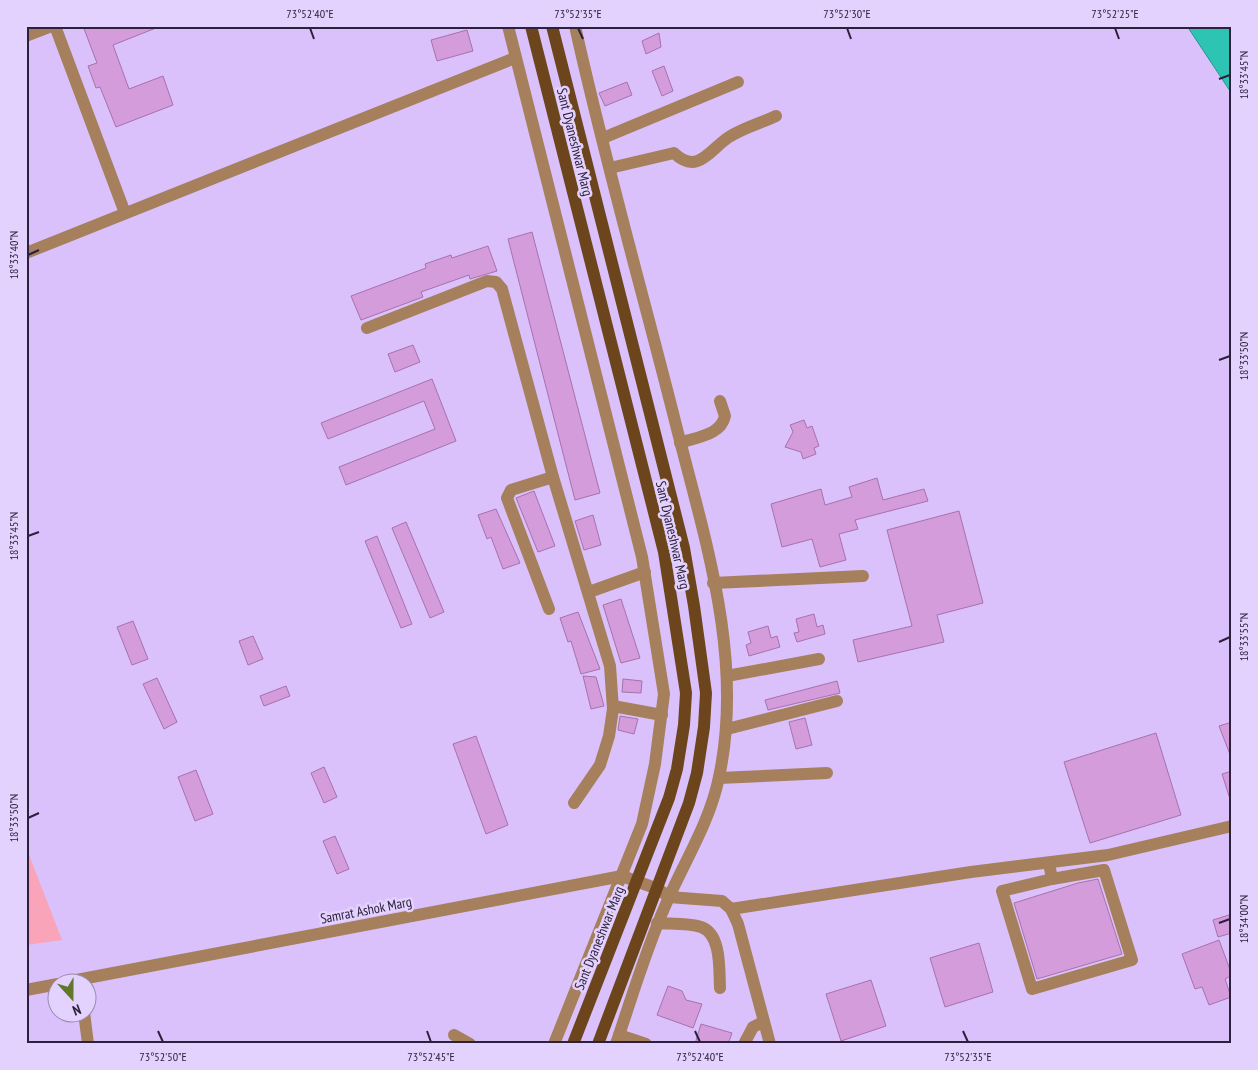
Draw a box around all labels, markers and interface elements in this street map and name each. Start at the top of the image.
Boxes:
text: 73°52'40"E [286,6,334,21]
text: 73°52'35"E [554,6,602,21]
text: 73°52'30"E [823,6,871,21]
text: 73°52'25"E [1091,6,1139,21]
text: 18°33'45"N [1236,51,1251,99]
street label: Sant Dyaneshwar Marg [553,86,597,198]
text: 18°33'40"N [6,231,21,279]
text: 18°33'50"N [1236,332,1251,380]
street label: Sant Dyaneshwar Marg [652,479,694,591]
text: 18°33'45"N [6,512,21,560]
text: 18°33'55"N [1236,613,1251,661]
text: 18°33'50"N [6,794,21,842]
street label: Sant Dyaneshwar Marg [570,883,628,993]
street label: Samrat Ashok Marg [319,892,413,928]
text: 18°34'00"N [1236,895,1251,943]
north arrow [48,972,98,1022]
text: N [70,1000,83,1020]
text: 73°52'50"E [139,1049,187,1064]
text: 73°52'45"E [407,1049,455,1064]
text: 73°52'40"E [676,1049,724,1064]
text: 73°52'35"E [944,1049,992,1064]

